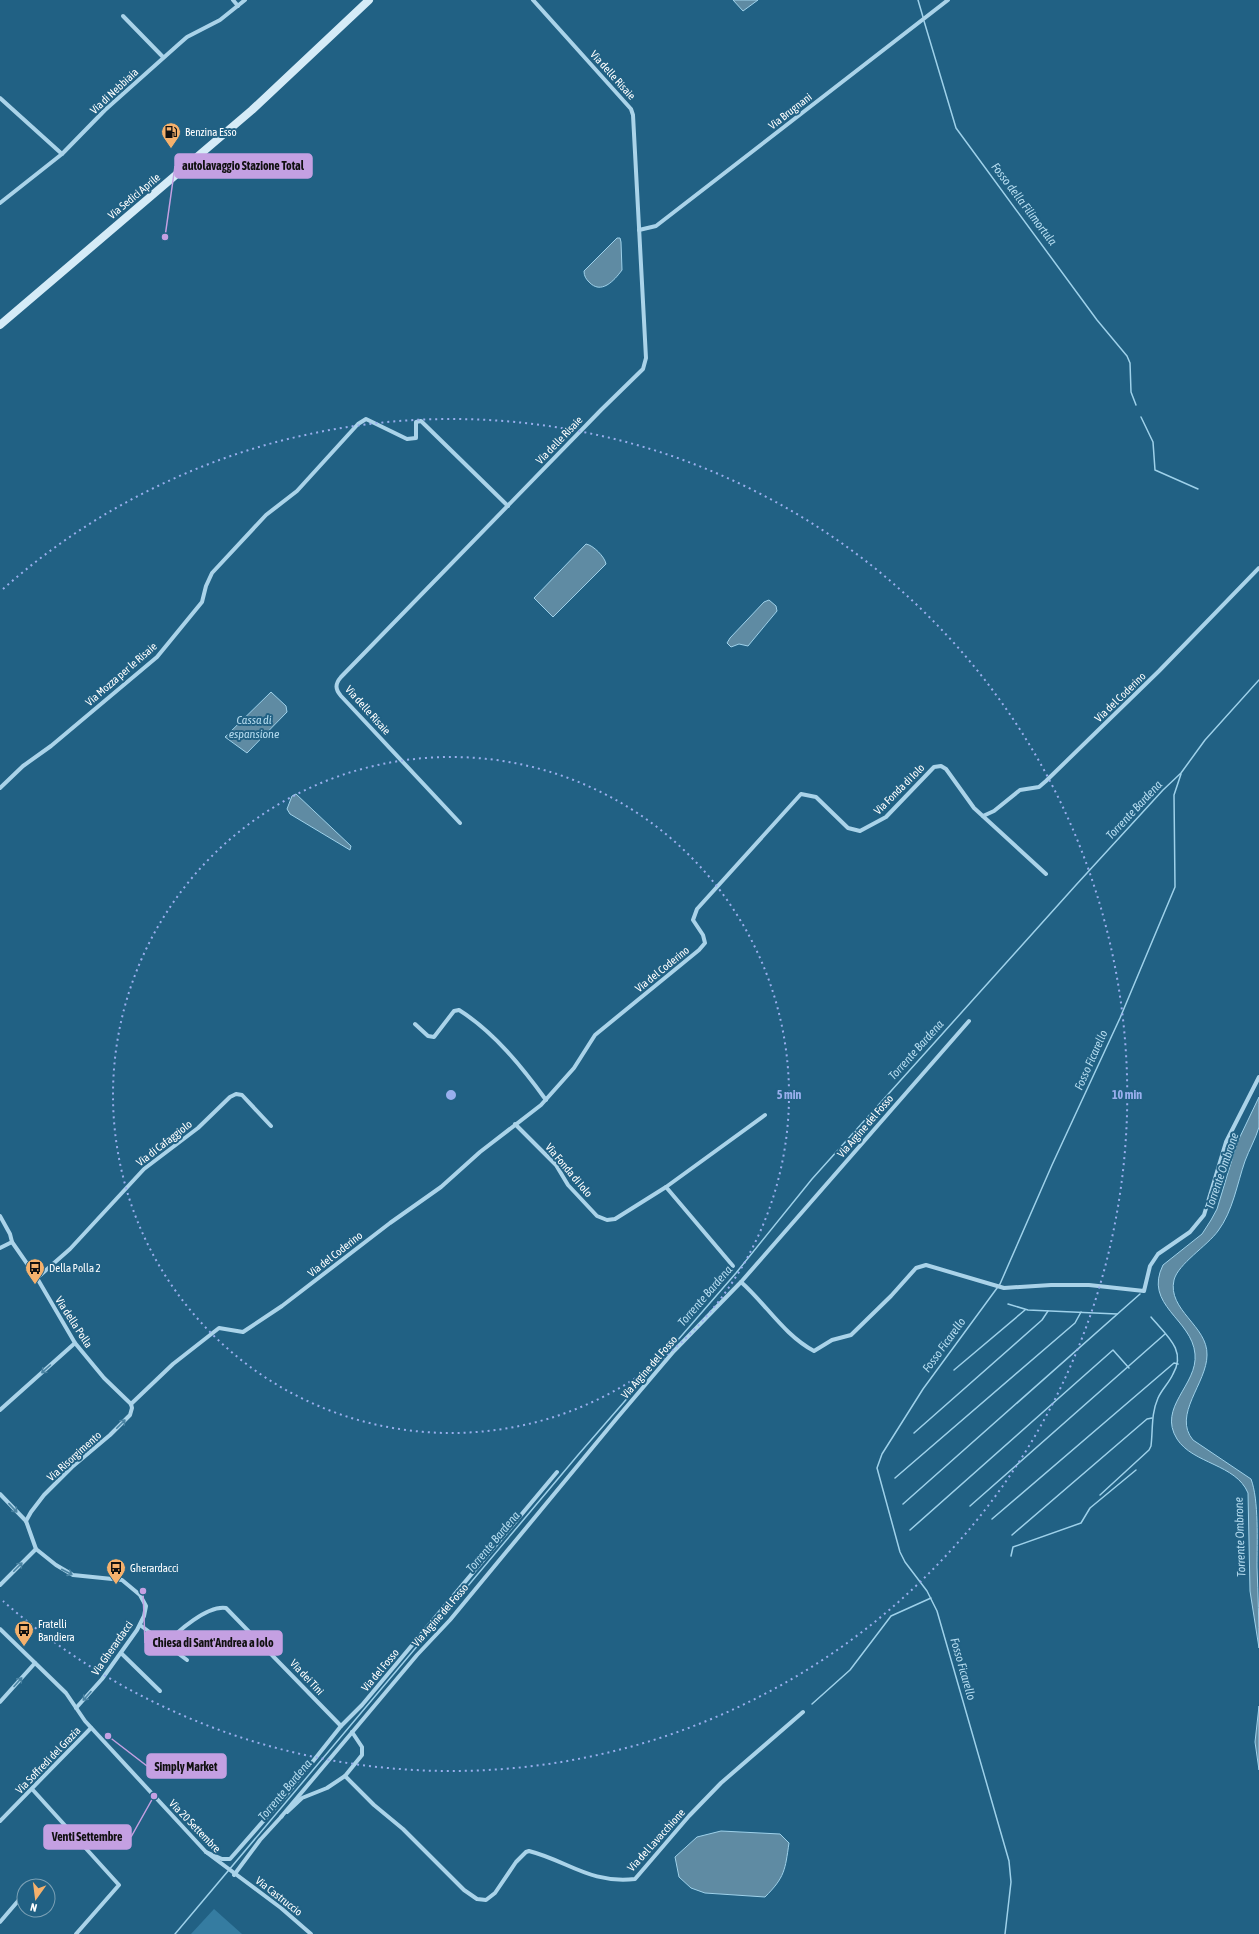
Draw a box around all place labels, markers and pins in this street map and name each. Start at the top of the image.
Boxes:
fuel station icon: Benzina Esso [160,121,182,149]
place label: Benzina Esso [185,126,237,138]
callout: autolavaggio Stazione Total [175,154,312,178]
centre of rings [444,1088,458,1102]
bus stop icon: Della Polla 2 [24,1257,46,1285]
place label: Della Polla 2 [49,1262,101,1274]
bus stop icon: Gherardacci [105,1557,127,1585]
place label: Gherardacci [130,1562,179,1574]
place label: Fratelli Bandiera [38,1618,75,1643]
bus stop icon: Fratelli Bandiera [13,1619,35,1647]
callout: Chiesa di Sant'Andrea a Iolo [145,1631,282,1655]
callout: Simply Market [147,1754,226,1778]
callout: Venti Settembre [44,1825,131,1849]

